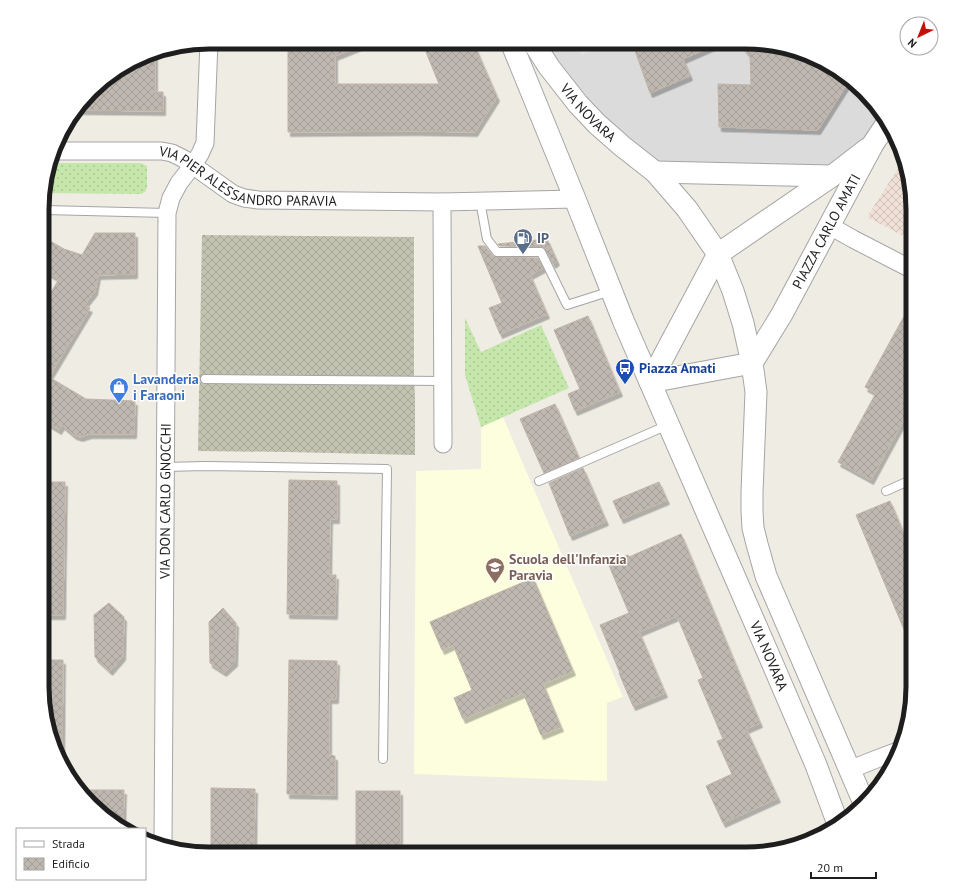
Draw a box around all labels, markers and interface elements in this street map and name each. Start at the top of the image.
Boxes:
north arrow [899,16,939,56]
text: N [905,36,920,51]
street label: VIA NOVARA [556,79,621,146]
street label: VIA PIER ALESSANDRO PARAVIA [157,141,338,210]
street label: PIAZZA CARLO AMATI [788,171,864,292]
fuel station icon: IP [512,227,534,255]
place label: IP [537,229,549,247]
bus stop icon: Piazza Amati [614,357,636,385]
place label: Piazza Amati [639,359,716,377]
place label: Lavanderia i Faraoni [133,370,199,404]
shop icon: Lavanderia i Faraoni [108,376,130,404]
street label: VIA DON CARLO GNOCCHI [156,423,175,580]
place label: Scuola dell'Infanzia Paravia [509,550,626,584]
school or university icon: Scuola dell'Infanzia Paravia [484,556,506,584]
street label: VIA NOVARA [746,618,792,694]
legend [16,828,146,880]
text: Strada [52,836,85,851]
scale bar [811,854,876,880]
text: Edificio [52,856,90,871]
text: 20 m [817,860,843,875]

